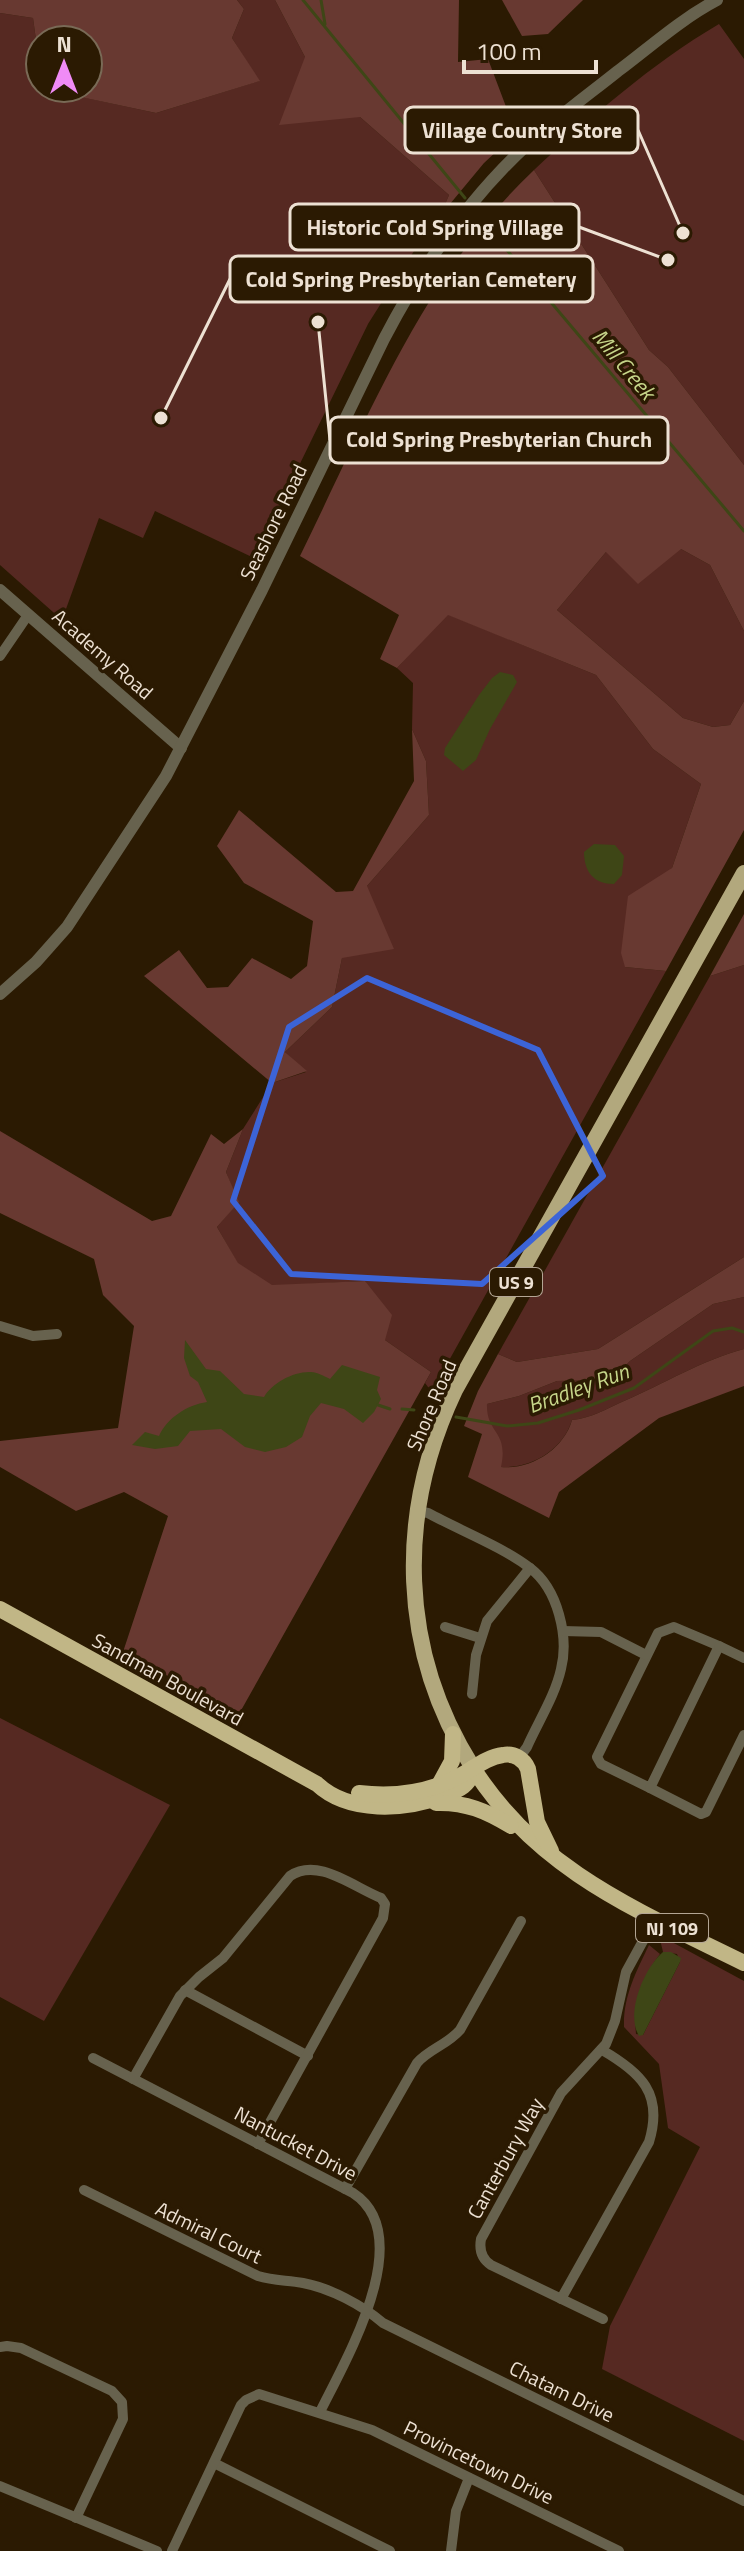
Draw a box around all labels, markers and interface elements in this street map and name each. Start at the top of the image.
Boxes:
north arrow [24,24,104,104]
scale bar [464,24,596,74]
text: N [56,27,72,61]
text: 100 m [476,33,542,69]
callout: Village Country Store [405,107,638,153]
text: Village Country Store [422,113,622,147]
callout: Historic Cold Spring Village [290,204,579,250]
text: Historic Cold Spring Village [306,210,564,244]
callout: Cold Spring Presbyterian Cemetery [230,256,593,302]
text: Cold Spring Presbyterian Cemetery [246,262,576,296]
water label: Mill Creek [584,321,665,409]
callout: Cold Spring Presbyterian Church [330,417,668,463]
text: Cold Spring Presbyterian Church [346,422,652,456]
street label: Seashore Road [231,459,315,585]
street label: Academy Road [46,601,160,707]
road number: US 9 [490,1268,542,1296]
street label: Shore Road [398,1354,464,1456]
water label: Bradley Run [523,1354,634,1422]
street label: Sandman Boulevard [87,1625,249,1733]
road number: NJ 109 [636,1914,708,1942]
street label: Canterbury Way [459,2091,551,2224]
street label: Nantucket Drive [229,2098,363,2188]
street label: Admiral Court [150,2193,268,2271]
street label: Chatam Drive [504,2352,620,2430]
street label: Provincetown Drive [399,2412,559,2512]

